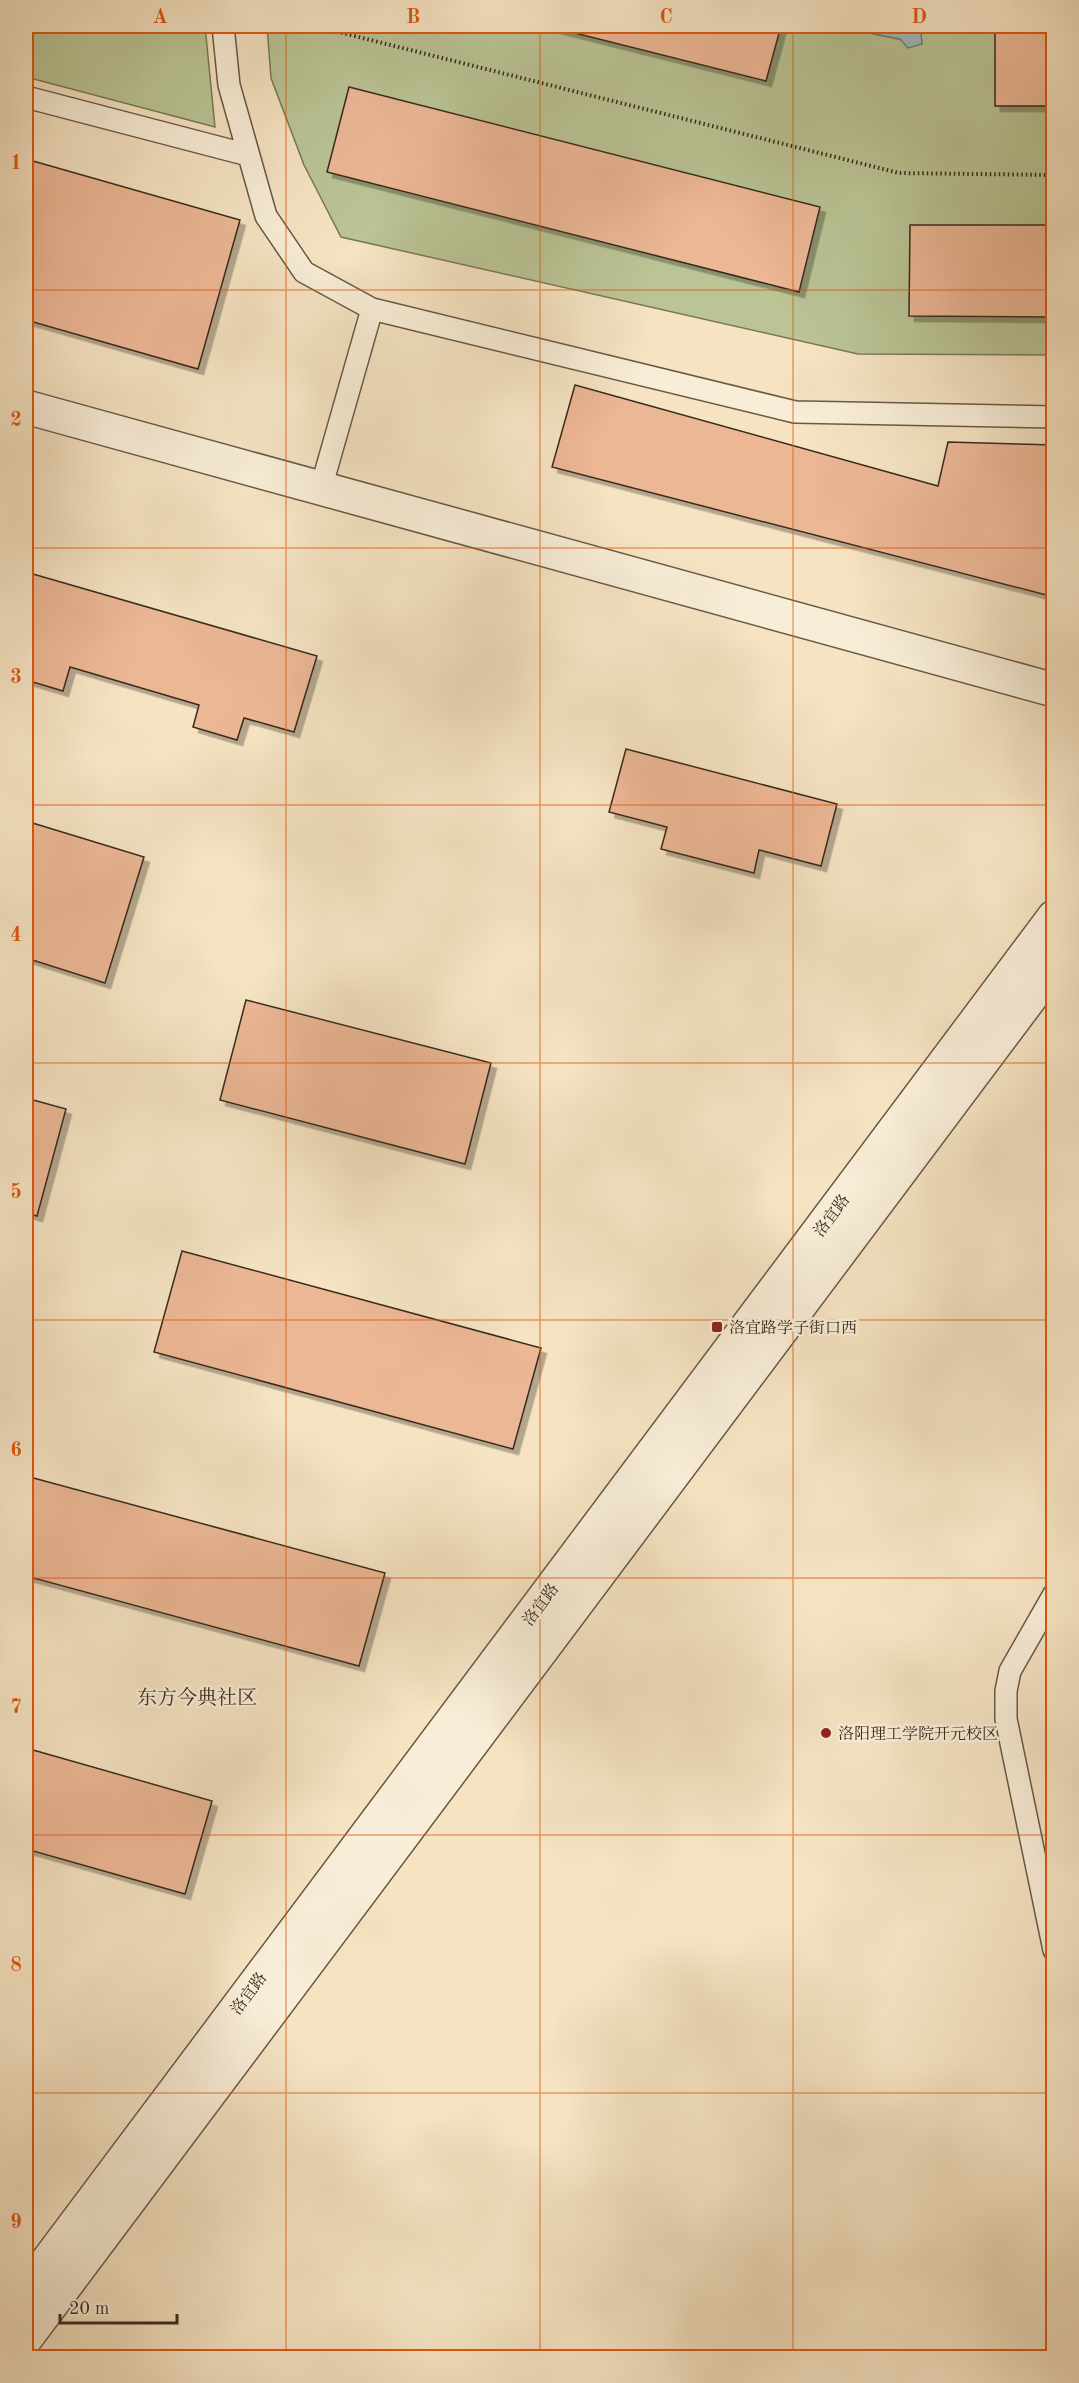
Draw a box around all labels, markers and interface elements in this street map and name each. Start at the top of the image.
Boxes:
text: A [152,8,168,28]
text: B [406,8,420,28]
text: C [659,8,673,28]
text: D [911,8,927,28]
text: 1 [10,154,22,174]
text: 2 [10,411,22,431]
text: 3 [10,668,22,688]
text: 4 [10,926,22,946]
text: 5 [10,1182,22,1203]
street label: 洛宜路 [810,1191,853,1240]
place label: 洛宜路学子街口西 [729,1319,857,1337]
marker: 洛宜路学子街口西 [710,1320,724,1334]
text: 6 [10,1441,22,1461]
street label: 洛宜路 [519,1580,562,1629]
district label: 东方今典社区 [137,1686,257,1709]
text: 7 [10,1698,22,1718]
place label: 洛阳理工学院开元校区 [838,1725,998,1743]
marker: 洛阳理工学院开元校区 [819,1726,833,1740]
text: 8 [10,1956,22,1976]
street label: 洛宜路 [227,1969,270,2018]
text: 9 [10,2213,22,2233]
scale bar [60,2287,177,2325]
text: 20 m [69,2300,109,2318]

